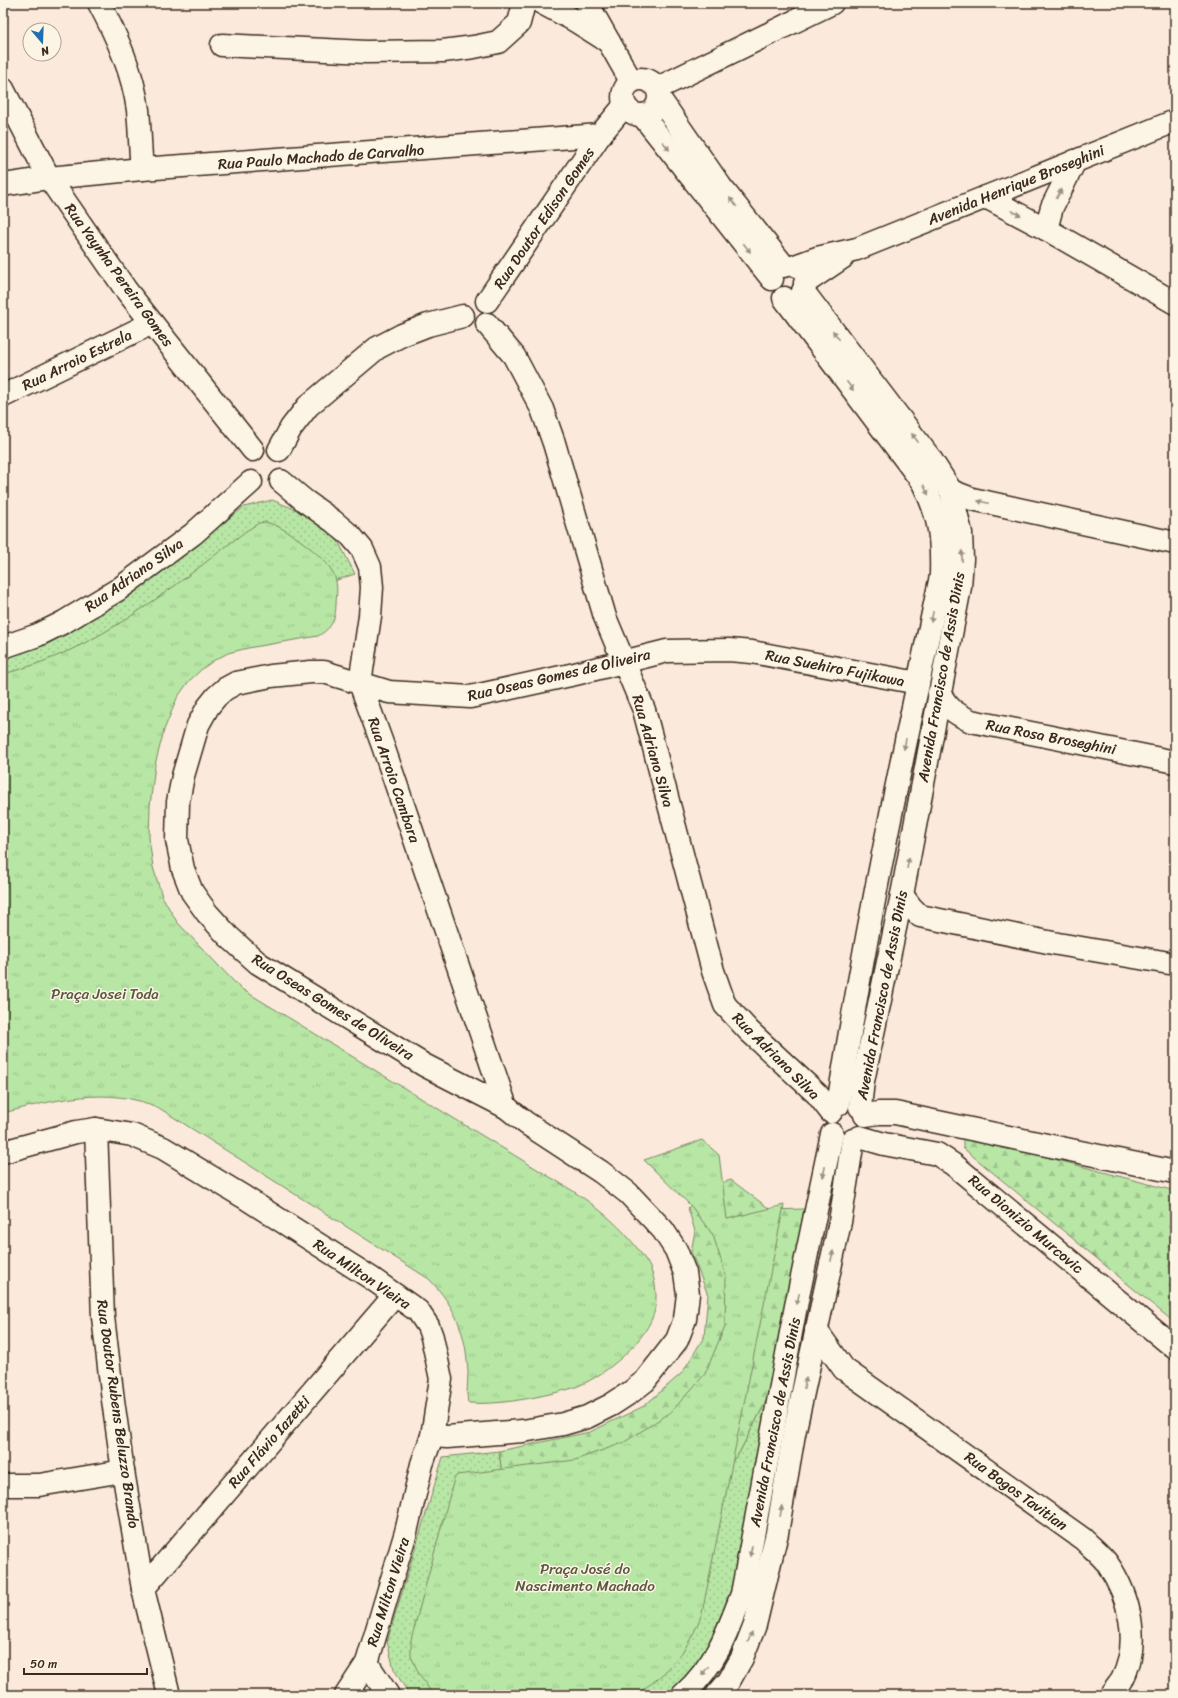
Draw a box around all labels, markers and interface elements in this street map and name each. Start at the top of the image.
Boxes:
north arrow [22,22,62,62]
text: N [38,40,53,61]
street label: Rua Paulo Machado de Carvalho [217,137,426,177]
street label: Avenida Henrique Broseghini [923,137,1109,233]
one-way arrow [662,140,670,151]
street label: Rua Doutor Edison Gomes [487,142,601,294]
one-way arrow [1055,189,1062,200]
street label: Rua Yaynha Pereira Gomes [58,197,180,353]
one-way arrow [729,197,738,208]
one-way arrow [1010,210,1022,216]
one-way arrow [742,242,751,253]
street label: Rua Arroio Estrela [17,322,137,398]
one-way arrow [832,330,840,340]
one-way arrow [845,380,854,391]
one-way arrow [911,433,919,444]
one-way arrow [923,485,929,496]
one-way arrow [977,498,989,504]
street label: Rua Adriano Silva [79,531,189,619]
one-way arrow [959,549,965,562]
street label: Avenida Francisco de Assis Dinis [910,570,972,785]
one-way arrow [929,611,935,623]
street label: Rua Oseas Gomes de Oliveira [465,641,653,709]
street label: Rua Suehiro Fujikawa [763,642,907,694]
street label: Rua Adriano Silva [624,692,682,811]
street label: Rua Rosa Broseghini [984,712,1119,763]
street label: Rua Arroio Cambara [360,714,428,847]
one-way arrow [901,738,907,750]
one-way arrow [905,857,911,869]
street label: Avenida Francisco de Assis Dinis [849,888,915,1103]
street label: Rua Oseas Gomes de Oliveira [247,946,420,1068]
park label: Praça Josei Toda [51,981,159,1007]
street label: Rua Adriano Silva [726,1006,827,1107]
one-way arrow [821,1166,827,1178]
street label: Rua Dionizio Murcovic [962,1168,1090,1281]
street label: Rua Milton Vieira [308,1232,417,1317]
one-way arrow [830,1250,836,1263]
one-way arrow [794,1293,800,1305]
street label: Rua Doutor Rubens Beluzzo Brando [89,1298,147,1531]
street label: Avenida Francisco de Assis Dinis [742,1315,808,1530]
one-way arrow [802,1377,808,1390]
street label: Rua Flávio Iazetti [221,1389,317,1494]
street label: Rua Bogos Tavitian [959,1444,1073,1538]
one-way arrow [778,1505,784,1517]
street label: Rua Milton Vieira [359,1534,417,1650]
one-way arrow [747,1545,753,1557]
park label: Praça José do Nascimento Machado [515,1556,655,1599]
one-way arrow [747,1631,753,1643]
scale bar [24,1650,147,1676]
text: 50 m [30,1653,57,1675]
one-way arrow [701,1666,709,1676]

